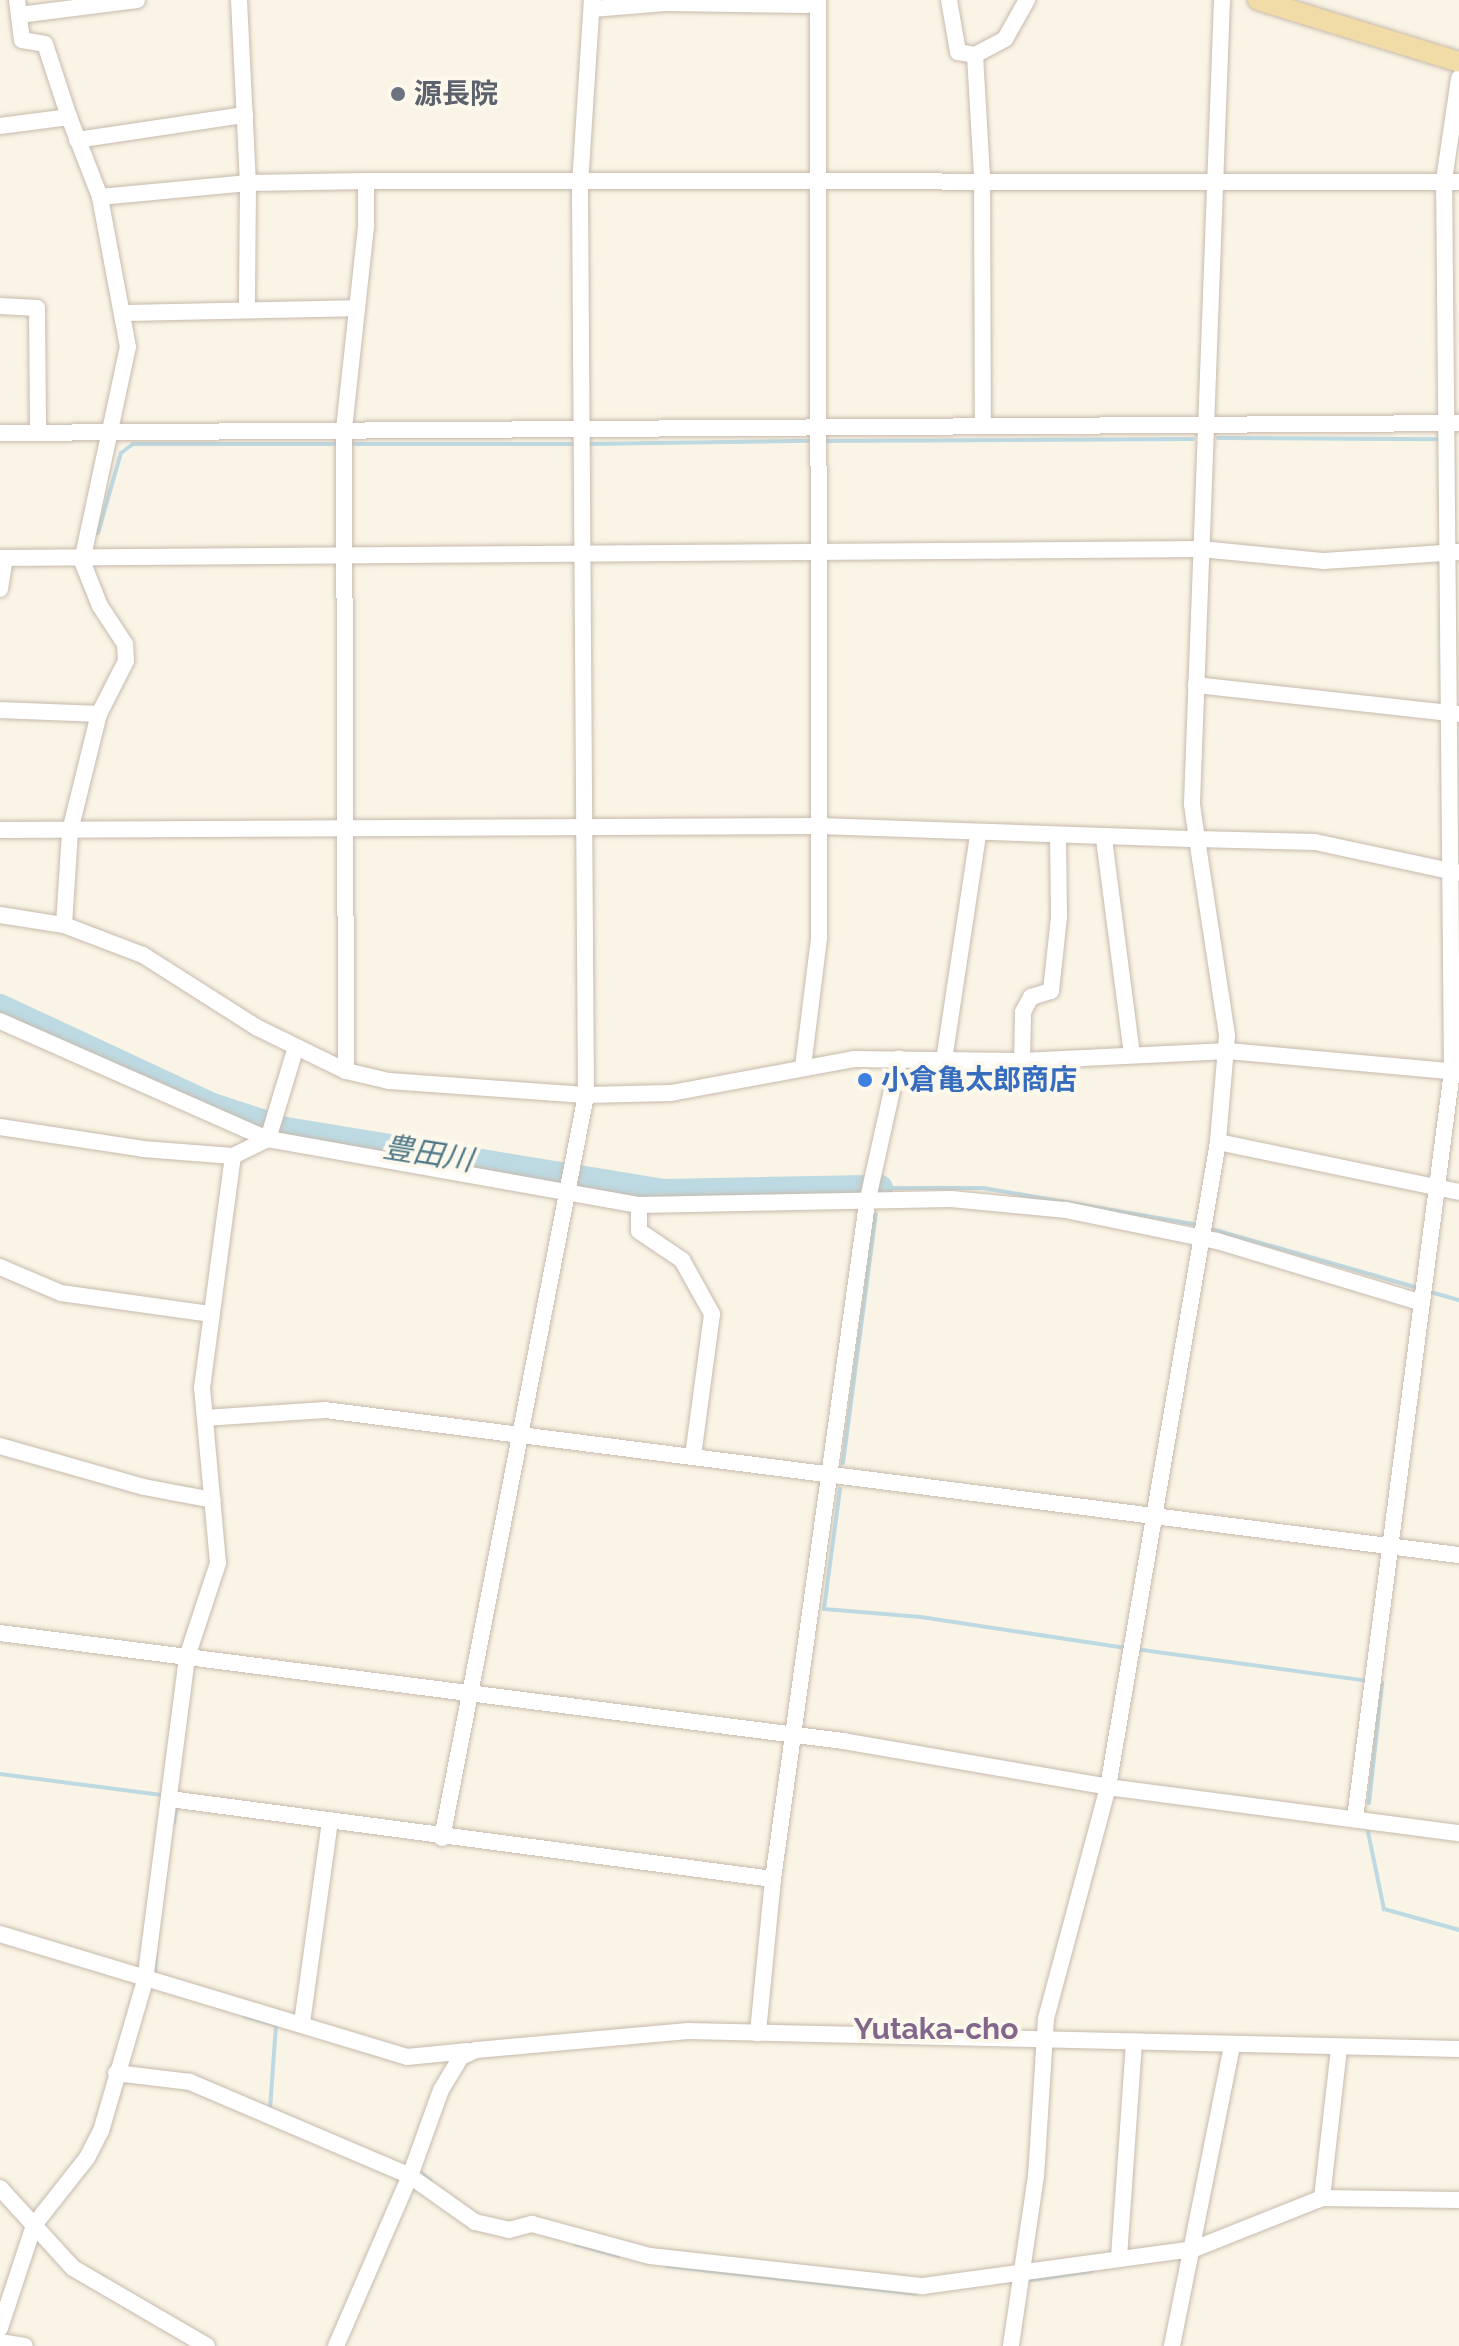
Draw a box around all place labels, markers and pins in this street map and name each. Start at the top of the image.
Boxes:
place label: 源長院 [414,77,498,111]
marker: 源長院 [389,85,407,103]
place label: 小倉亀太郎商店 [881,1063,1077,1097]
marker: 小倉亀太郎商店 [856,1071,874,1089]

